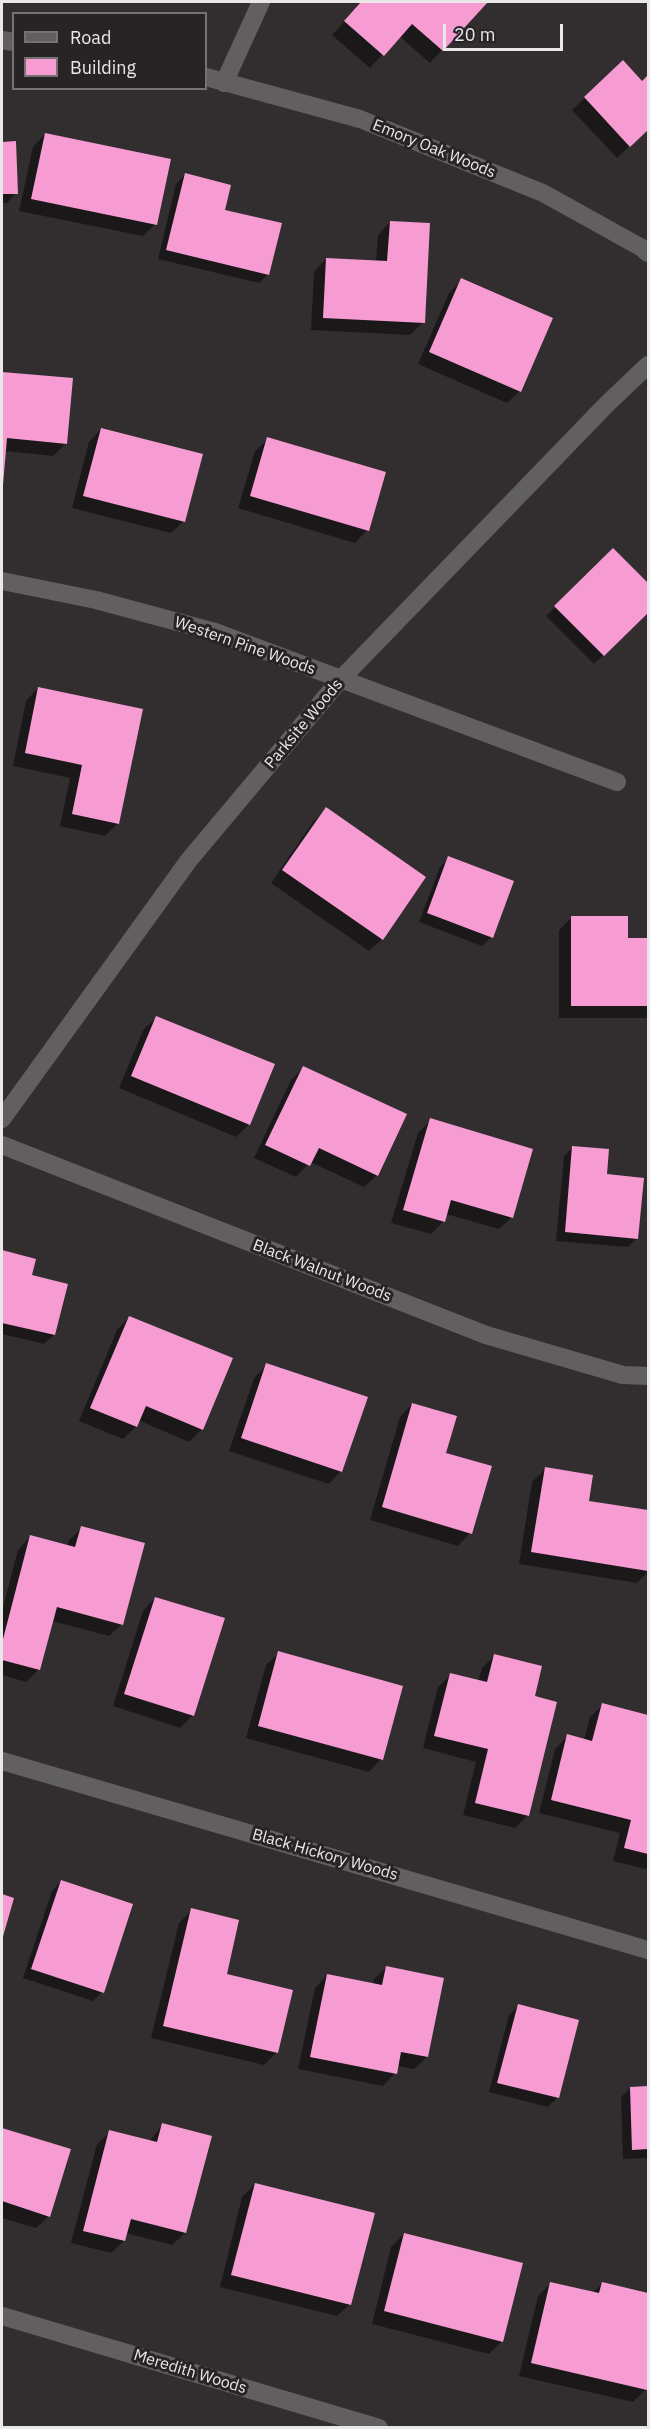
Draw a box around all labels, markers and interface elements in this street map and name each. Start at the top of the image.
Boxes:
legend [12,12,207,90]
scale bar [446,12,566,50]
text: 20 m [454,23,496,46]
text: Road [70,26,111,49]
text: Building [70,56,136,79]
street label: Emory Oak Woods [370,116,498,182]
street label: Western Pine Woods [172,613,318,679]
street label: Parksite Woods [261,675,347,773]
street label: Black Walnut Woods [250,1236,394,1306]
street label: Black Hickory Woods [250,1825,400,1885]
street label: Meredith Woods [131,2346,249,2398]

